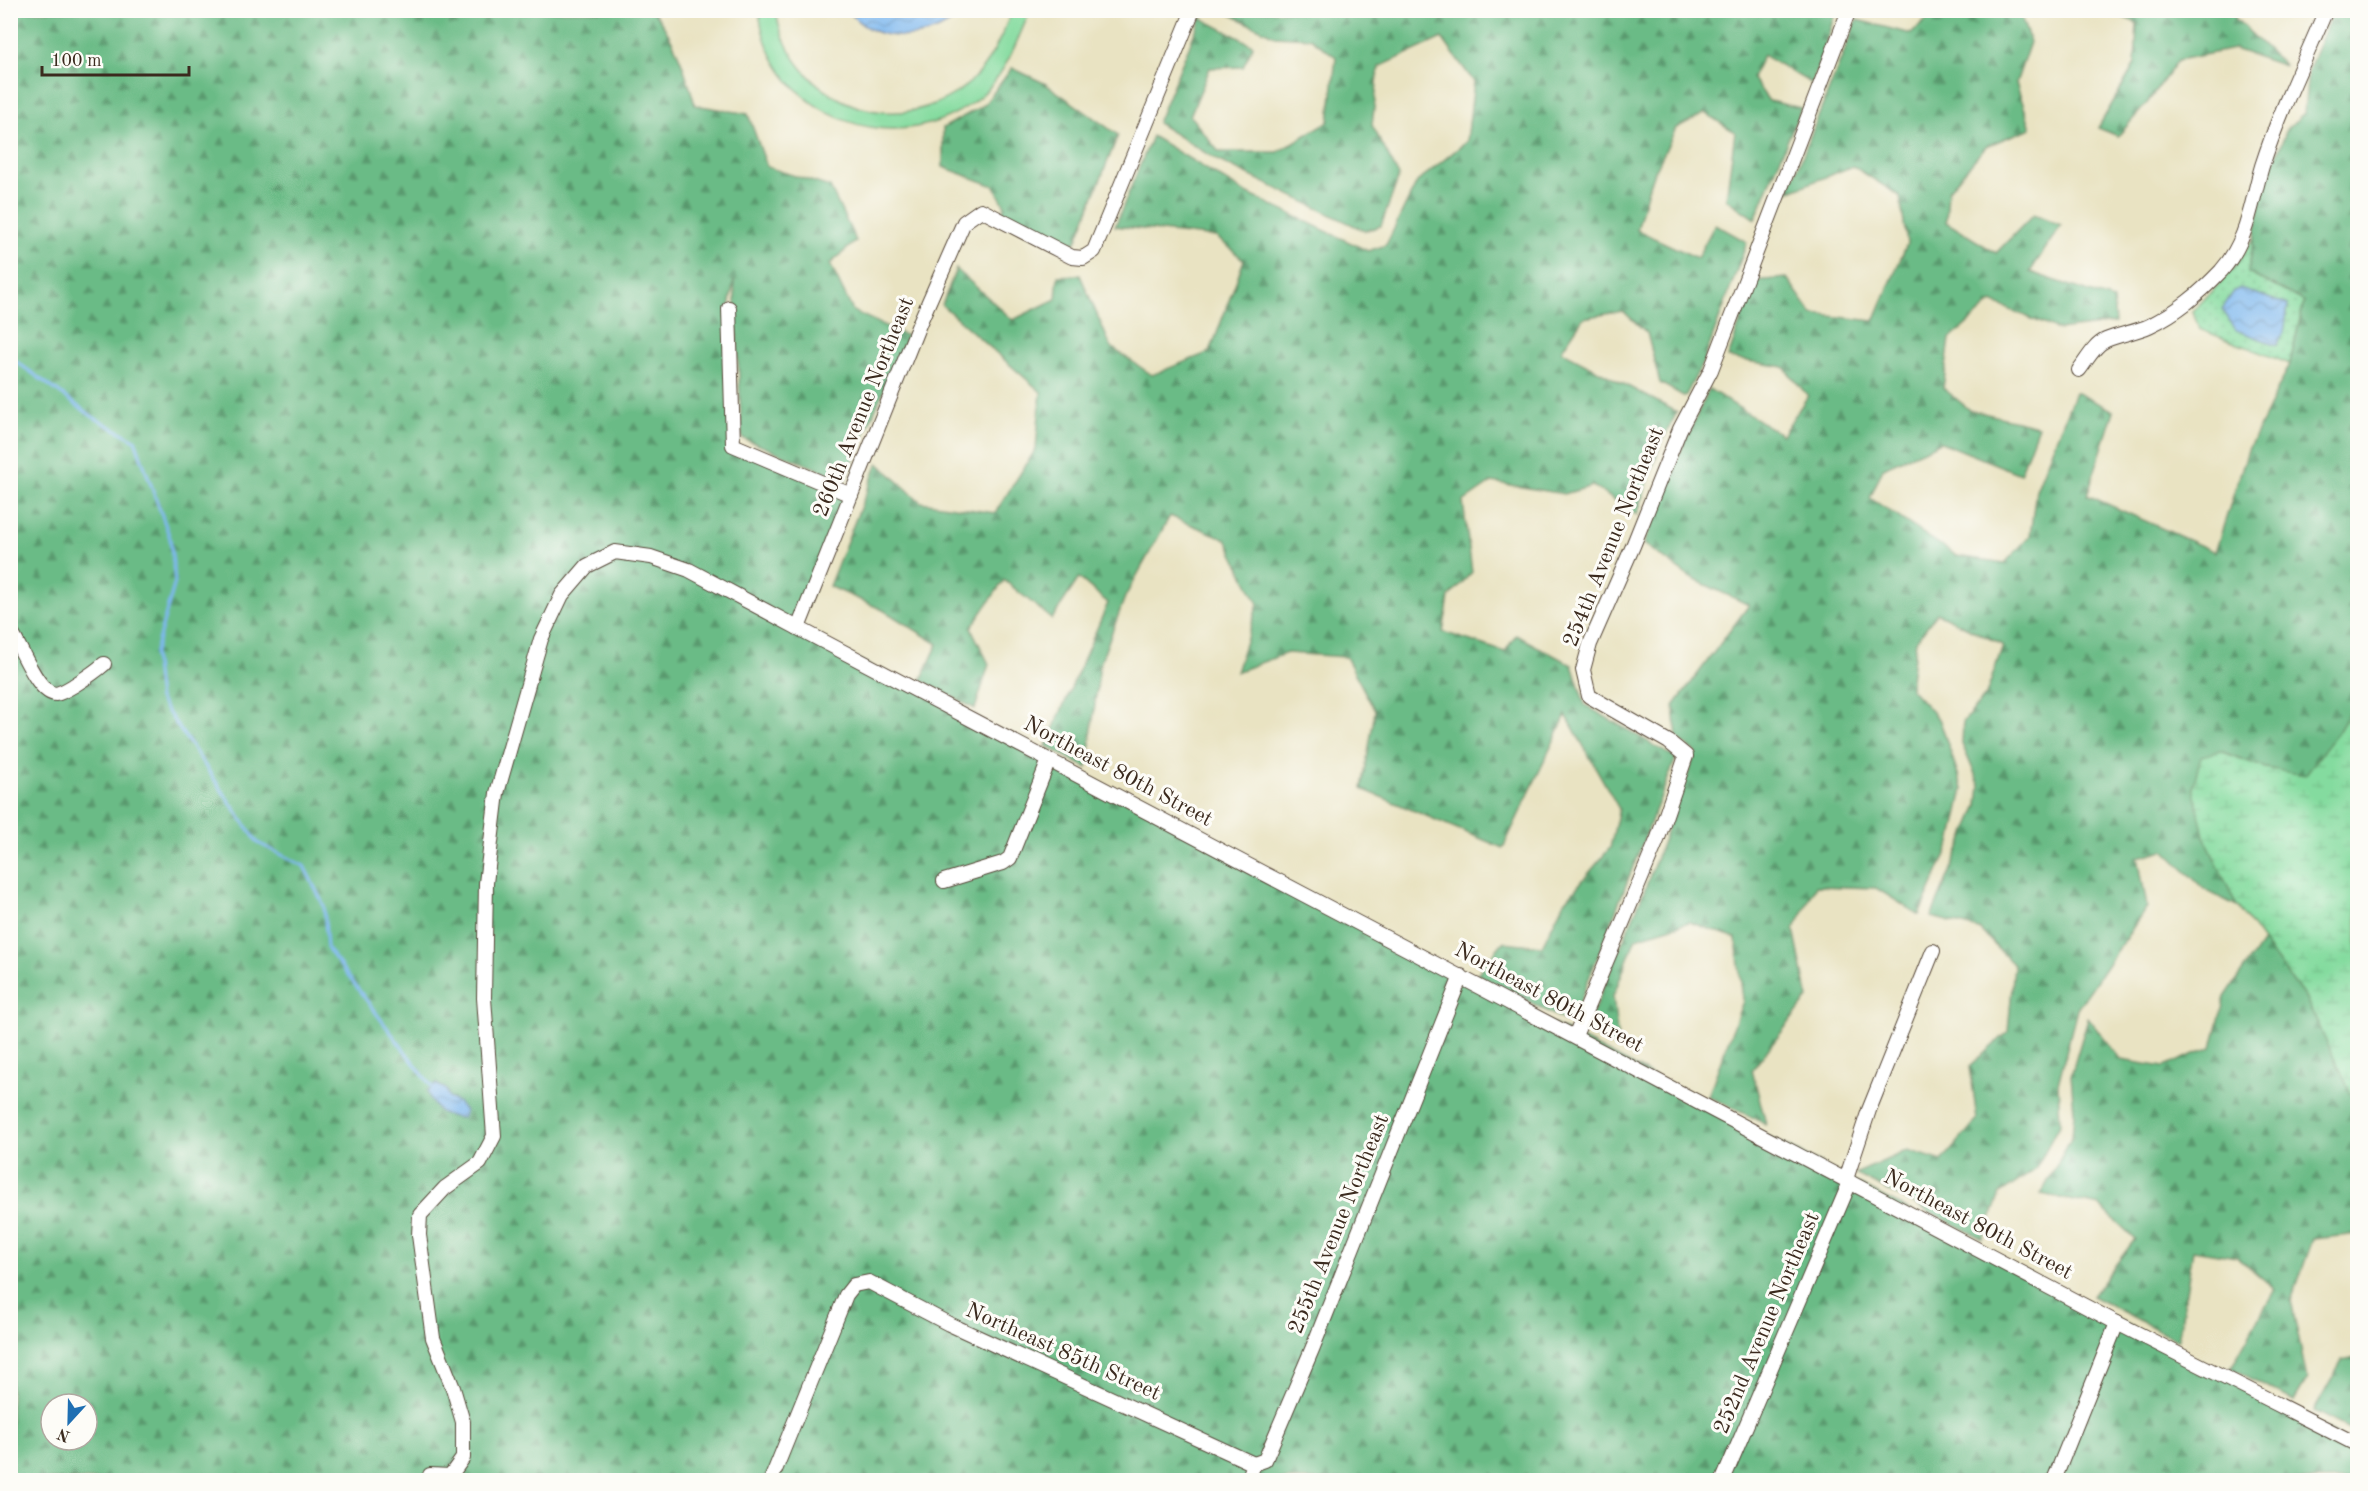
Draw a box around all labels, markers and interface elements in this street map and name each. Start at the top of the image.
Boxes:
scale bar [42,39,189,77]
text: 100 m [51,52,102,70]
street label: 260th Avenue Northeast [810,294,918,520]
street label: 254th Avenue Northeast [1560,424,1668,650]
street label: Northeast 80th Street [1020,713,1216,831]
street label: Northeast 80th Street [1451,939,1647,1057]
street label: 255th Avenue Northeast [1285,1111,1393,1337]
street label: Northeast 80th Street [1880,1166,2076,1284]
street label: 252nd Avenue Northeast [1710,1209,1824,1437]
street label: Northeast 85th Street [962,1299,1164,1405]
north arrow [39,1392,99,1452]
text: N [55,1424,73,1444]

